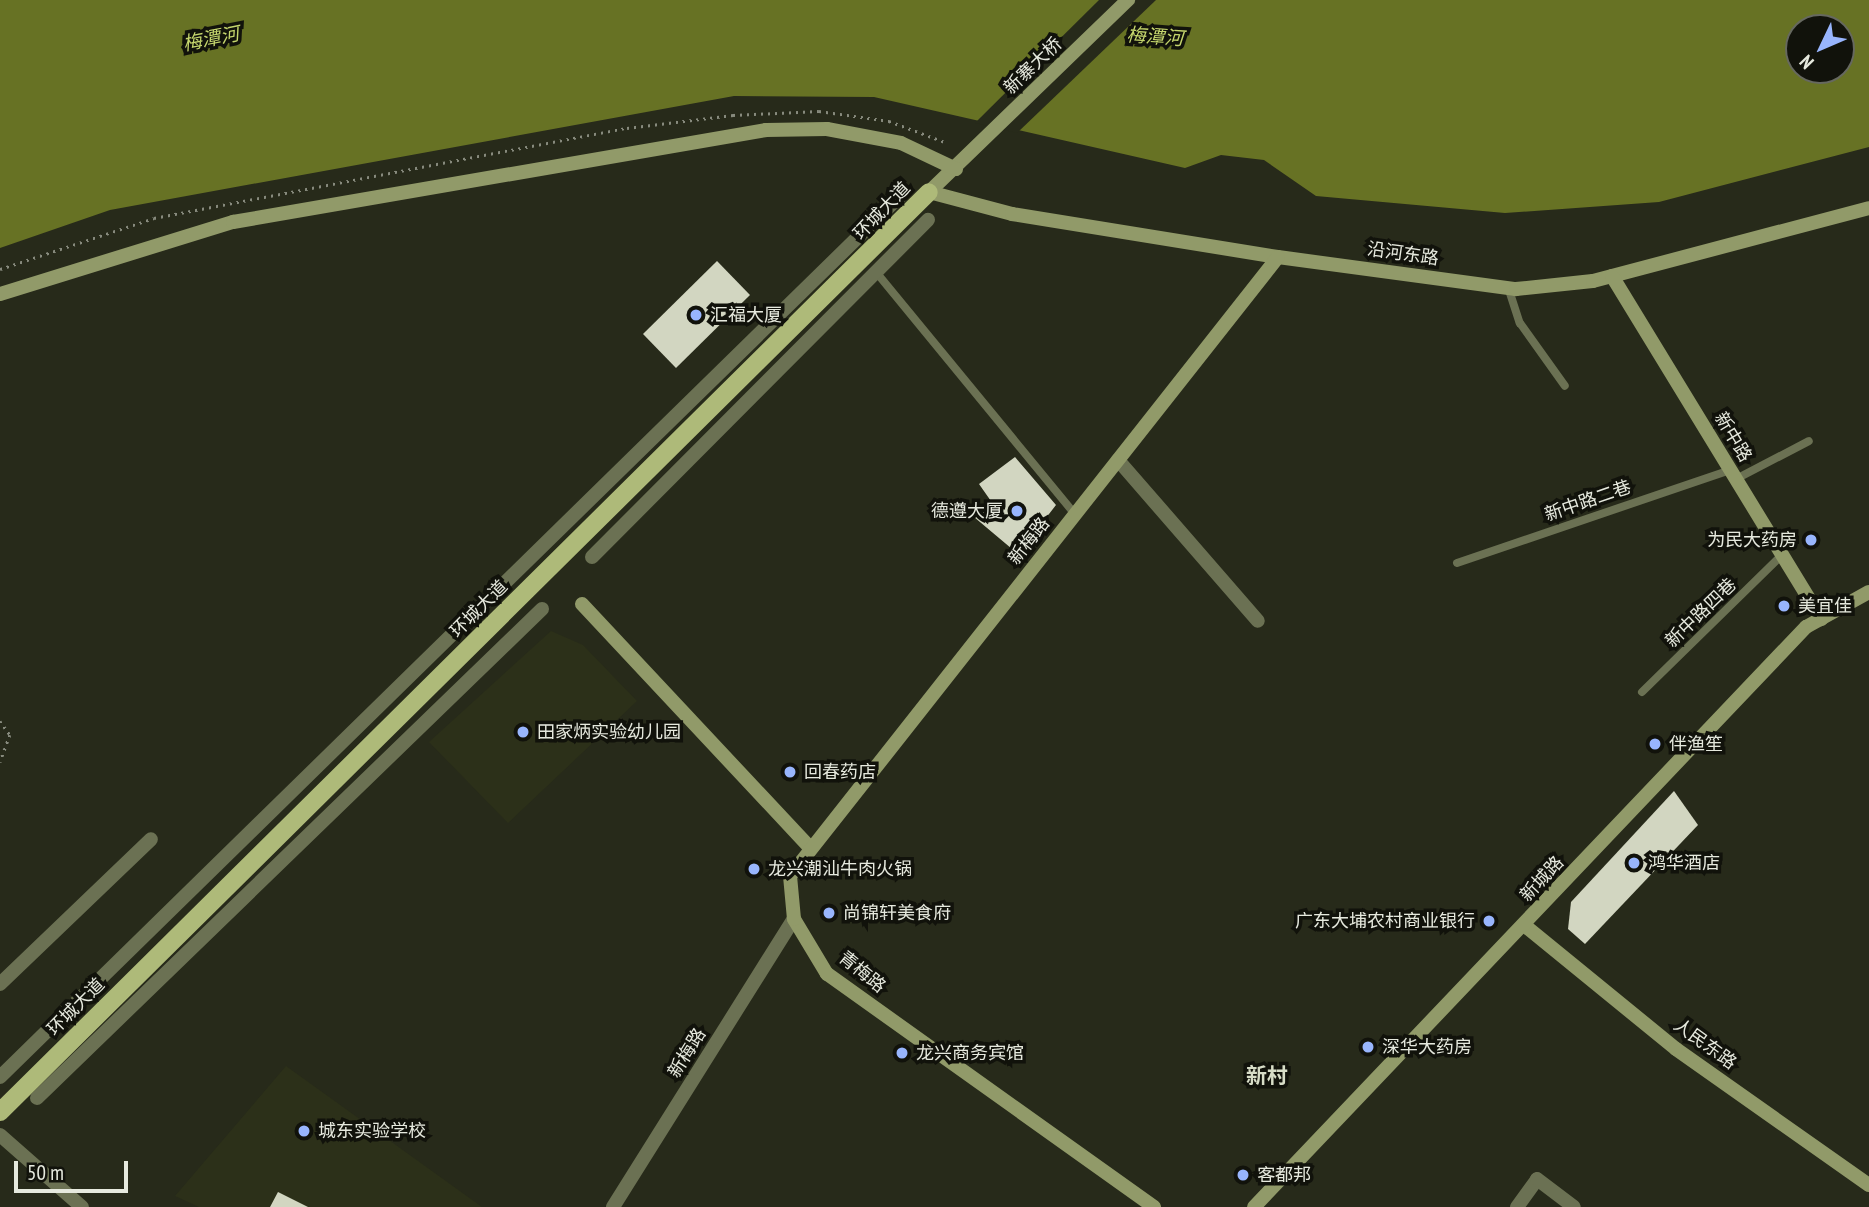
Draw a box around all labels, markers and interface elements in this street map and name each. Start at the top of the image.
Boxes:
north arrow [1785,14,1855,84]
water label: 梅潭河 [181,22,241,56]
water label: 梅潭河 [1126,24,1184,50]
street label: 新寨大桥 [1000,33,1066,99]
text: N [1794,50,1819,74]
street label: 环城大道 [849,178,915,244]
street label: 沿河东路 [1366,238,1440,270]
place label: 汇福大厦 [710,304,782,326]
marker: 汇福大厦 [688,307,704,323]
street label: 新中路 [1710,408,1756,466]
street label: 新中路二巷 [1542,476,1634,526]
place label: 德遵大厦 [931,500,1003,522]
marker: 德遵大厦 [1009,503,1025,519]
street label: 新梅路 [1004,513,1054,569]
place label: 为民大药房 [1707,529,1797,551]
marker: 为民大药房 [1803,532,1819,548]
street label: 新中路四巷 [1661,574,1741,652]
street label: 环城大道 [446,576,512,642]
place label: 美宜佳 [1798,595,1852,617]
marker: 美宜佳 [1776,598,1792,614]
place label: 田家炳实验幼儿园 [537,721,681,743]
marker: 田家炳实验幼儿园 [515,724,531,740]
place label: 伴渔笙 [1669,733,1723,755]
marker: 伴渔笙 [1647,736,1663,752]
place label: 回春药店 [804,761,876,783]
marker: 回春药店 [782,764,798,780]
street label: 新城路 [1516,852,1568,906]
place label: 鸿华酒店 [1648,852,1720,874]
marker: 鸿华酒店 [1626,855,1642,871]
place label: 龙兴潮汕牛肉火锅 [768,858,912,880]
marker: 龙兴潮汕牛肉火锅 [746,861,762,877]
place label: 尚锦轩美食府 [843,902,951,924]
marker: 尚锦轩美食府 [821,905,837,921]
place label: 广东大埔农村商业银行 [1295,910,1475,932]
marker: 广东大埔农村商业银行 [1481,913,1497,929]
street label: 青梅路 [834,947,890,997]
street label: 环城大道 [43,974,109,1040]
street label: 人民东路 [1670,1014,1740,1074]
street label: 新梅路 [664,1024,710,1082]
place label: 深华大药房 [1382,1036,1472,1058]
marker: 深华大药房 [1360,1039,1376,1055]
place label: 龙兴商务宾馆 [916,1042,1024,1064]
marker: 龙兴商务宾馆 [894,1045,910,1061]
district label: 新村 [1246,1063,1288,1089]
place label: 城东实验学校 [318,1120,426,1142]
marker: 城东实验学校 [296,1123,312,1139]
scale bar [18,1148,131,1192]
text: 50 m [27,1159,64,1186]
place label: 客都邦 [1257,1164,1311,1186]
marker: 客都邦 [1235,1167,1251,1183]

